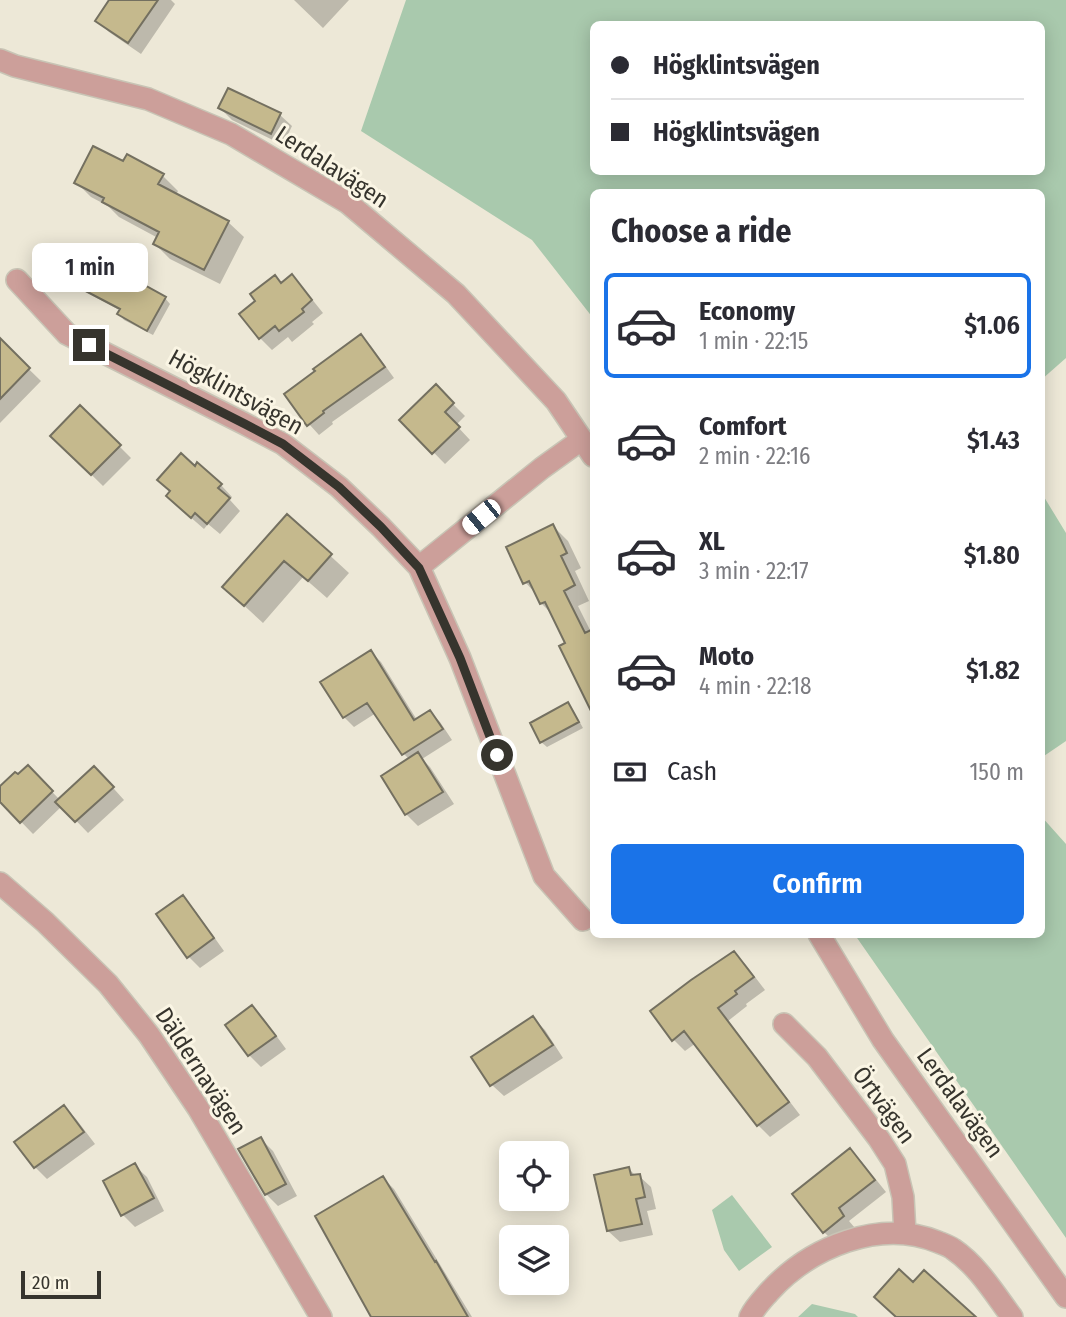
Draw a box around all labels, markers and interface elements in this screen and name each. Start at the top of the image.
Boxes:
text: Högklintsvägen [653,50,820,81]
text: Högklintsvägen [653,117,820,148]
street label: Lerdalavägen [270,120,394,214]
text: Choose a ride [611,212,792,250]
callout: 1 min [31,244,147,292]
text: 1 min [65,253,115,281]
icon: car [615,294,678,357]
text: Economy [699,296,795,327]
text: $1.06 [964,310,1020,341]
text: 1 min · 22:15 [699,327,808,355]
route end [73,329,105,361]
street label: Högklintsvägen [164,343,308,441]
icon: car [615,409,678,472]
text: Comfort [699,411,787,442]
text: $1.43 [967,425,1020,456]
text: 2 min · 22:16 [699,442,810,470]
car [459,496,504,538]
icon: car [615,524,678,587]
text: XL [699,526,725,557]
text: $1.80 [964,540,1020,571]
text: 3 min · 22:17 [699,557,809,585]
icon: car [615,639,678,702]
text: Moto [699,641,754,672]
text: $1.82 [966,655,1020,686]
text: 4 min · 22:18 [699,672,812,700]
route start [481,739,513,771]
icon: cash [611,753,649,791]
text: Cash [667,756,717,787]
text: 150 m [969,758,1024,786]
button: Confirm [611,844,1024,924]
street label: Däldernavägen [150,1002,252,1140]
street label: Lerdalavägen [911,1043,1009,1163]
street label: Örtvägen [847,1061,921,1149]
map controls [499,1141,569,1295]
button: locate [499,1141,569,1211]
button: layers [499,1225,569,1295]
scale bar [21,1268,102,1300]
text: 20 m [32,1271,69,1294]

